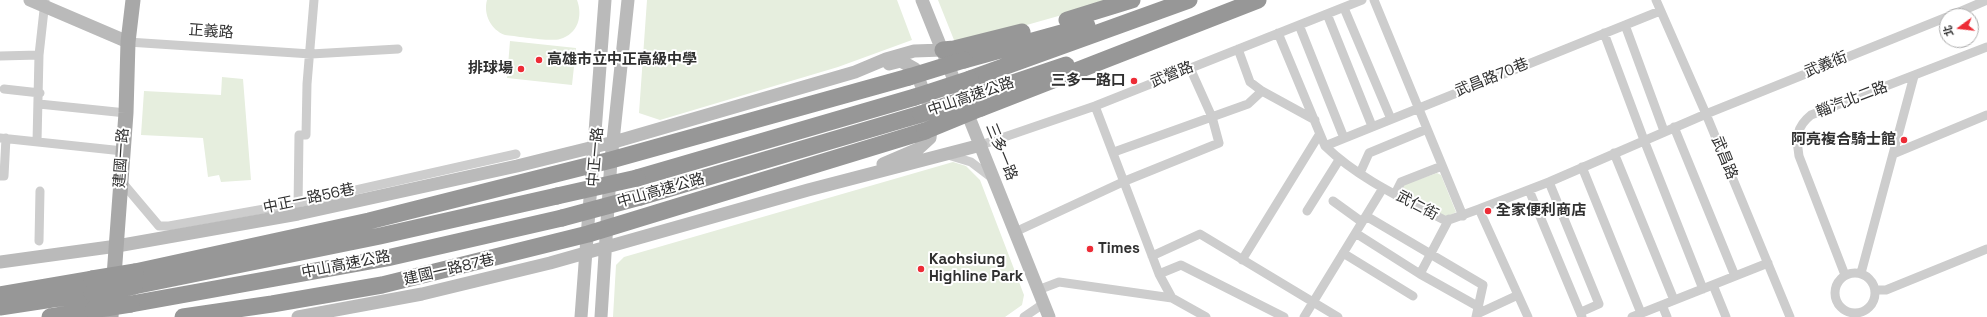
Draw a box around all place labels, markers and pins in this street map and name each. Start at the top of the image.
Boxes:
place label: 高雄市立中正高級中學 [547,51,697,69]
marker: 高雄市立中正高級中學 [534,55,544,65]
place label: 排球場 [468,60,513,78]
marker: 排球場 [516,64,526,74]
place label: 三多一路口 [1051,72,1126,90]
marker: 三多一路口 [1129,76,1139,86]
place label: 阿亮複合騎士館 [1791,131,1896,149]
marker: 阿亮複合騎士館 [1899,135,1909,145]
place label: 全家便利商店 [1496,202,1586,220]
marker: 全家便利商店 [1483,206,1493,216]
place label: Times [1098,240,1140,258]
marker: Times [1085,244,1095,254]
place label: Kaohsiung Highline Park [929,251,1023,286]
marker: Kaohsiung Highline Park [916,264,926,274]

